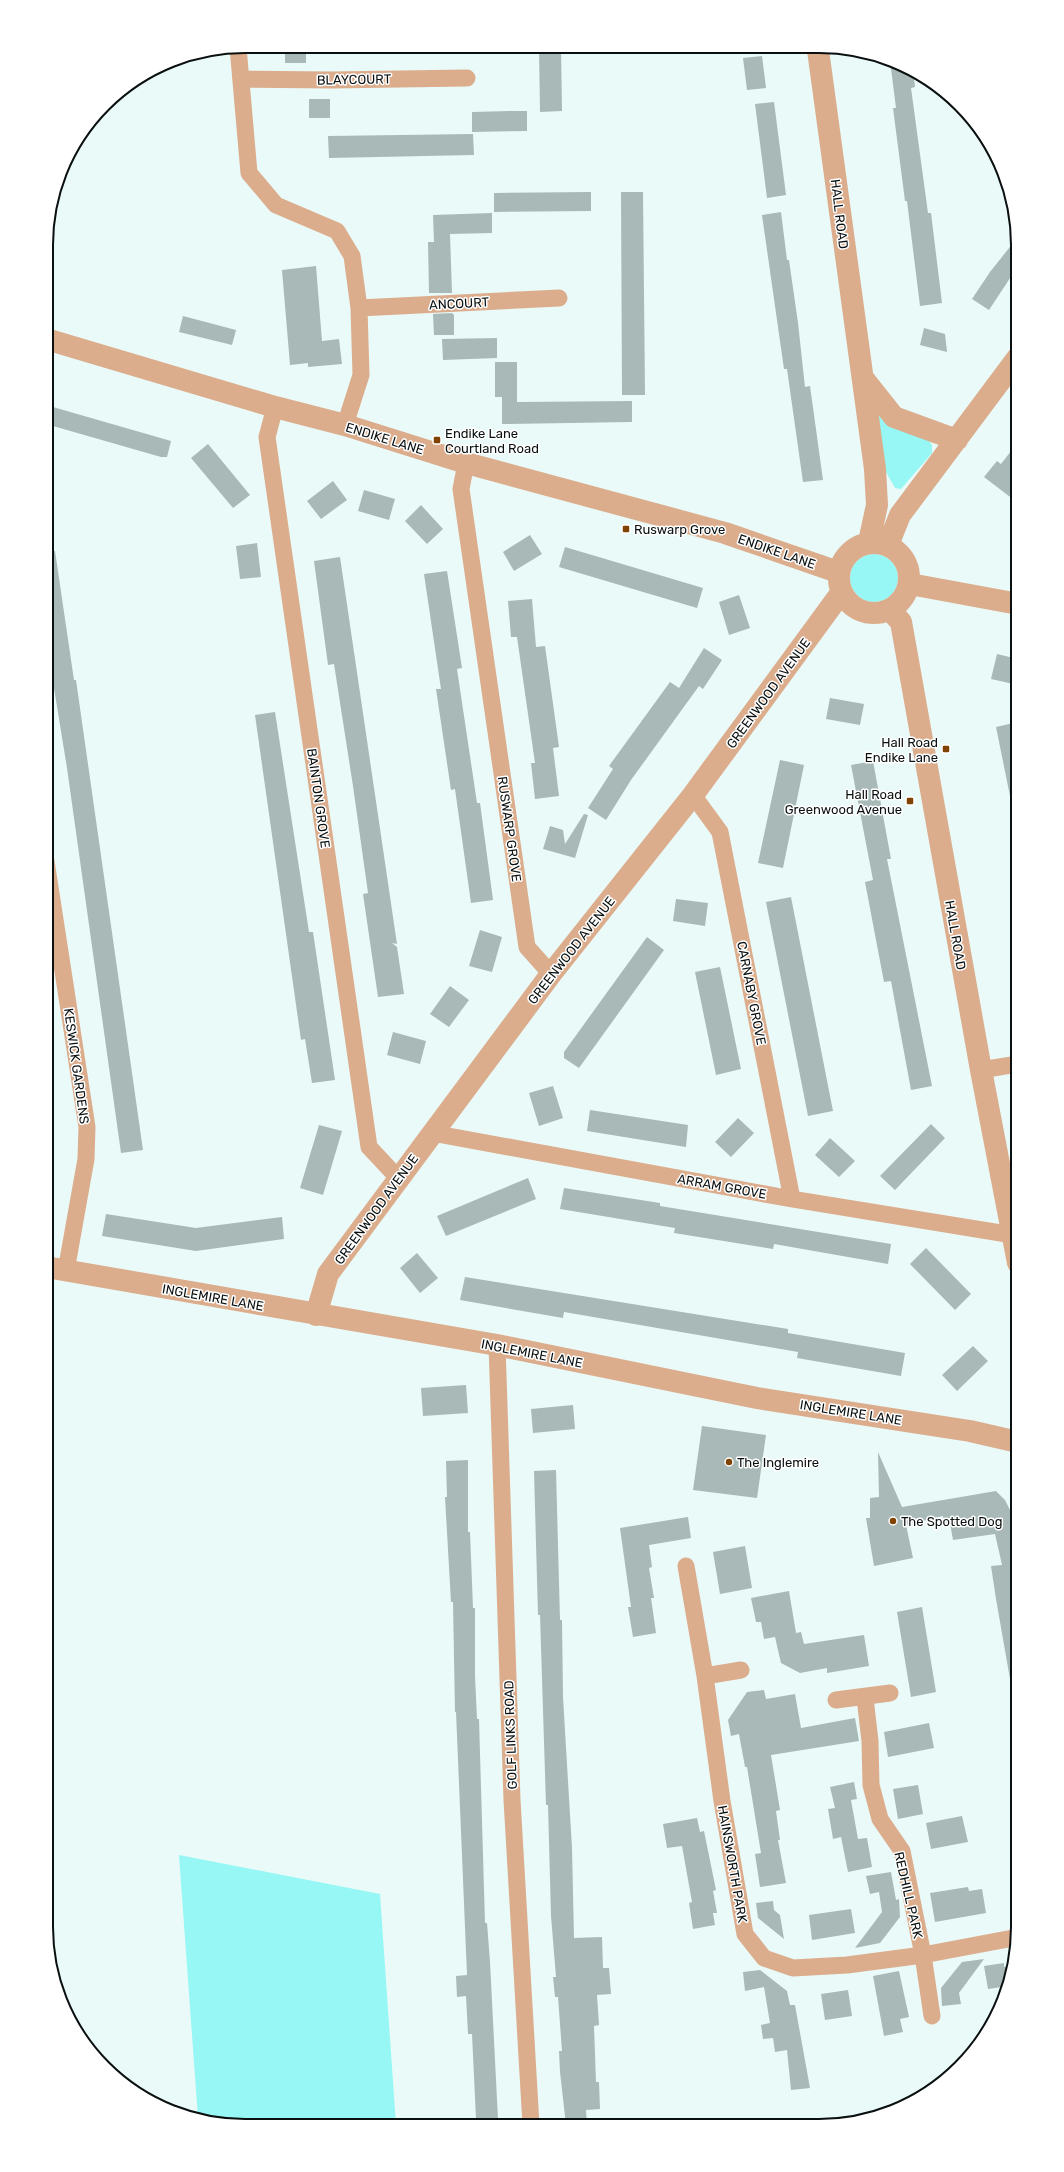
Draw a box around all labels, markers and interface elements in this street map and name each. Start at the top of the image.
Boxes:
street label: BLAYCOURT [317,71,392,88]
street label: HALL ROAD [828,178,851,250]
street label: ANCOURT [429,294,490,313]
street label: ENDIKE LANE [344,419,426,458]
place label: Endike Lane Courtland Road [445,426,539,456]
marker: Endike Lane Courtland Road [432,435,442,445]
place label: Ruswarp Grove [634,522,725,537]
marker: Ruswarp Grove [621,524,631,534]
street label: ENDIKE LANE [736,531,818,572]
street label: GREENWOOD AVENUE [723,635,813,751]
place label: Hall Road Endike Lane [865,735,938,765]
marker: Hall Road Endike Lane [941,744,951,754]
street label: BAINTON GROVE [304,747,333,849]
street label: RUSWARP GROVE [495,775,524,883]
place label: Hall Road Greenwood Avenue [785,787,902,817]
marker: Hall Road Greenwood Avenue [905,796,915,806]
street label: GREENWOOD AVENUE [525,893,618,1007]
street label: HALL ROAD [942,899,969,971]
street label: CARNABY GROVE [734,940,769,1046]
street label: KESWICK GARDENS [61,1007,92,1125]
street label: GREENWOOD AVENUE [331,1151,421,1267]
street label: ARRAM GROVE [676,1171,768,1202]
street label: INGLEMIRE LANE [161,1281,265,1314]
street label: INGLEMIRE LANE [480,1336,584,1371]
street label: INGLEMIRE LANE [799,1397,903,1428]
place label: The Inglemire [737,1455,819,1471]
marker: The Inglemire [724,1457,734,1467]
place label: The Spotted Dog [901,1514,1002,1530]
marker: The Spotted Dog [888,1516,898,1526]
street label: GOLF LINKS ROAD [501,1680,520,1790]
street label: HAINSWORTH PARK [715,1804,750,1924]
street label: REDHILL PARK [891,1850,926,1940]

